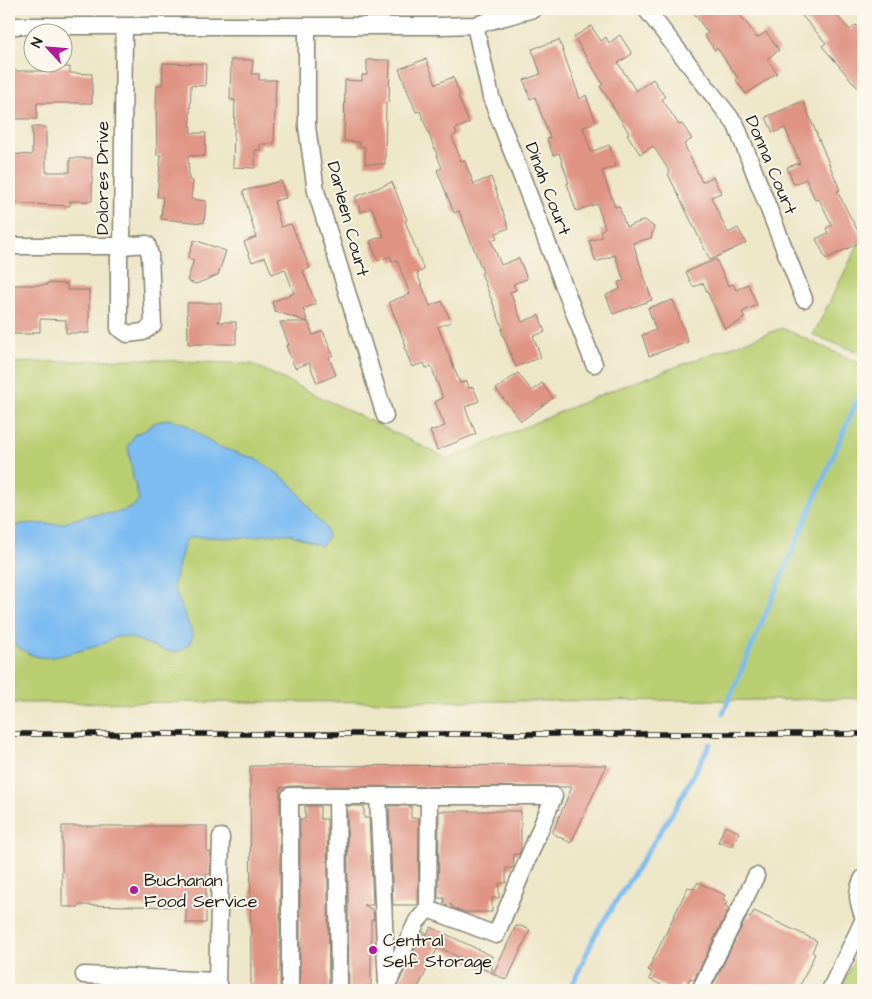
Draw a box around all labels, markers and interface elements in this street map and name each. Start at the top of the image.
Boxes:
north arrow [22,22,72,72]
text: N [26,34,48,51]
street label: Donna Court [739,112,803,219]
street label: Dolores Drive [90,121,115,235]
street label: Dinah Court [519,139,577,240]
street label: Darleen Court [321,159,376,280]
place label: Buchanan Food Service [144,868,258,914]
marker: Buchanan Food Service [128,884,140,896]
place label: Central Self Storage [383,928,492,975]
marker: Central Self Storage [367,944,379,956]

